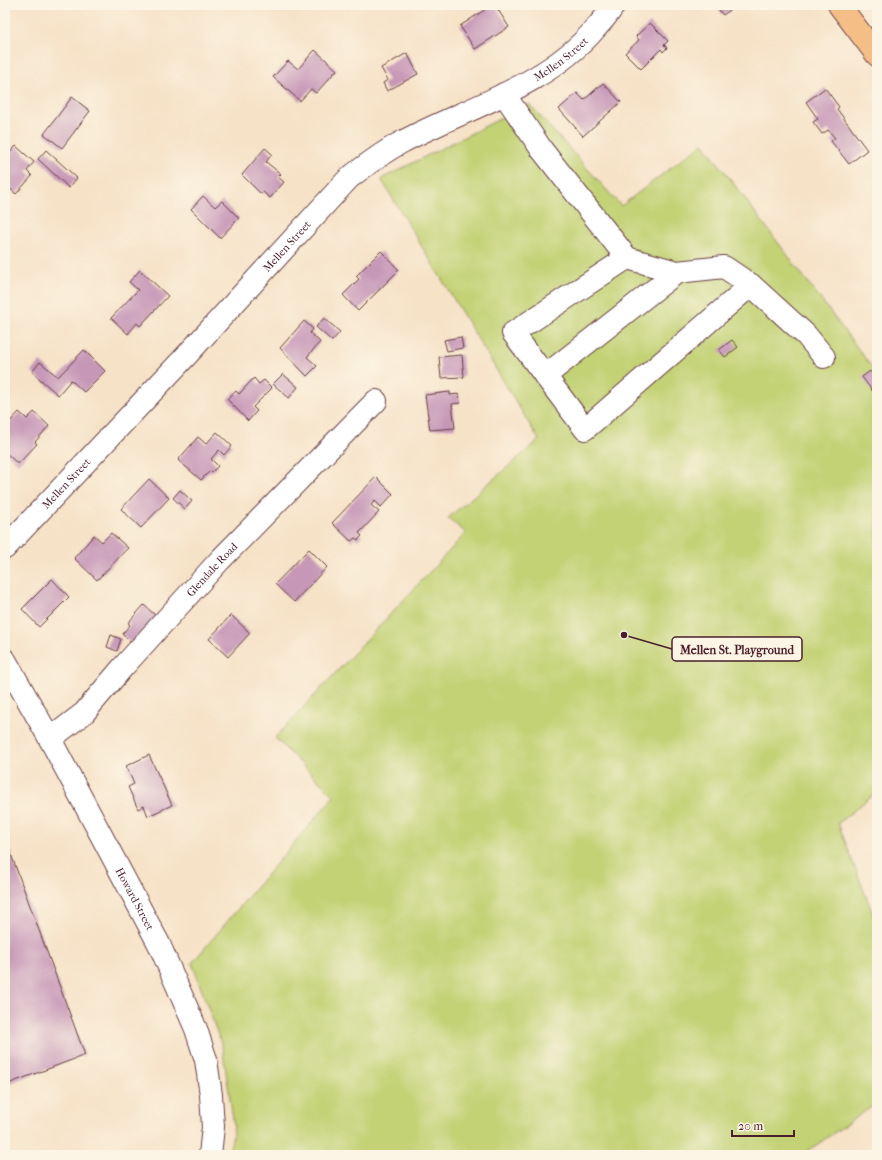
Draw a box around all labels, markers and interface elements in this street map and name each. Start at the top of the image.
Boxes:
street label: Mellen Street [531,34,591,84]
street label: Mellen Street [260,218,313,274]
street label: Mellen Street [39,455,93,511]
street label: Glendale Road [184,539,241,599]
callout: Mellen St. Playground [672,637,802,661]
text: Mellen St. Playground [679,643,794,658]
street label: Howard Street [113,865,157,933]
scale bar [732,1112,794,1138]
text: 20 m [738,1119,763,1133]

